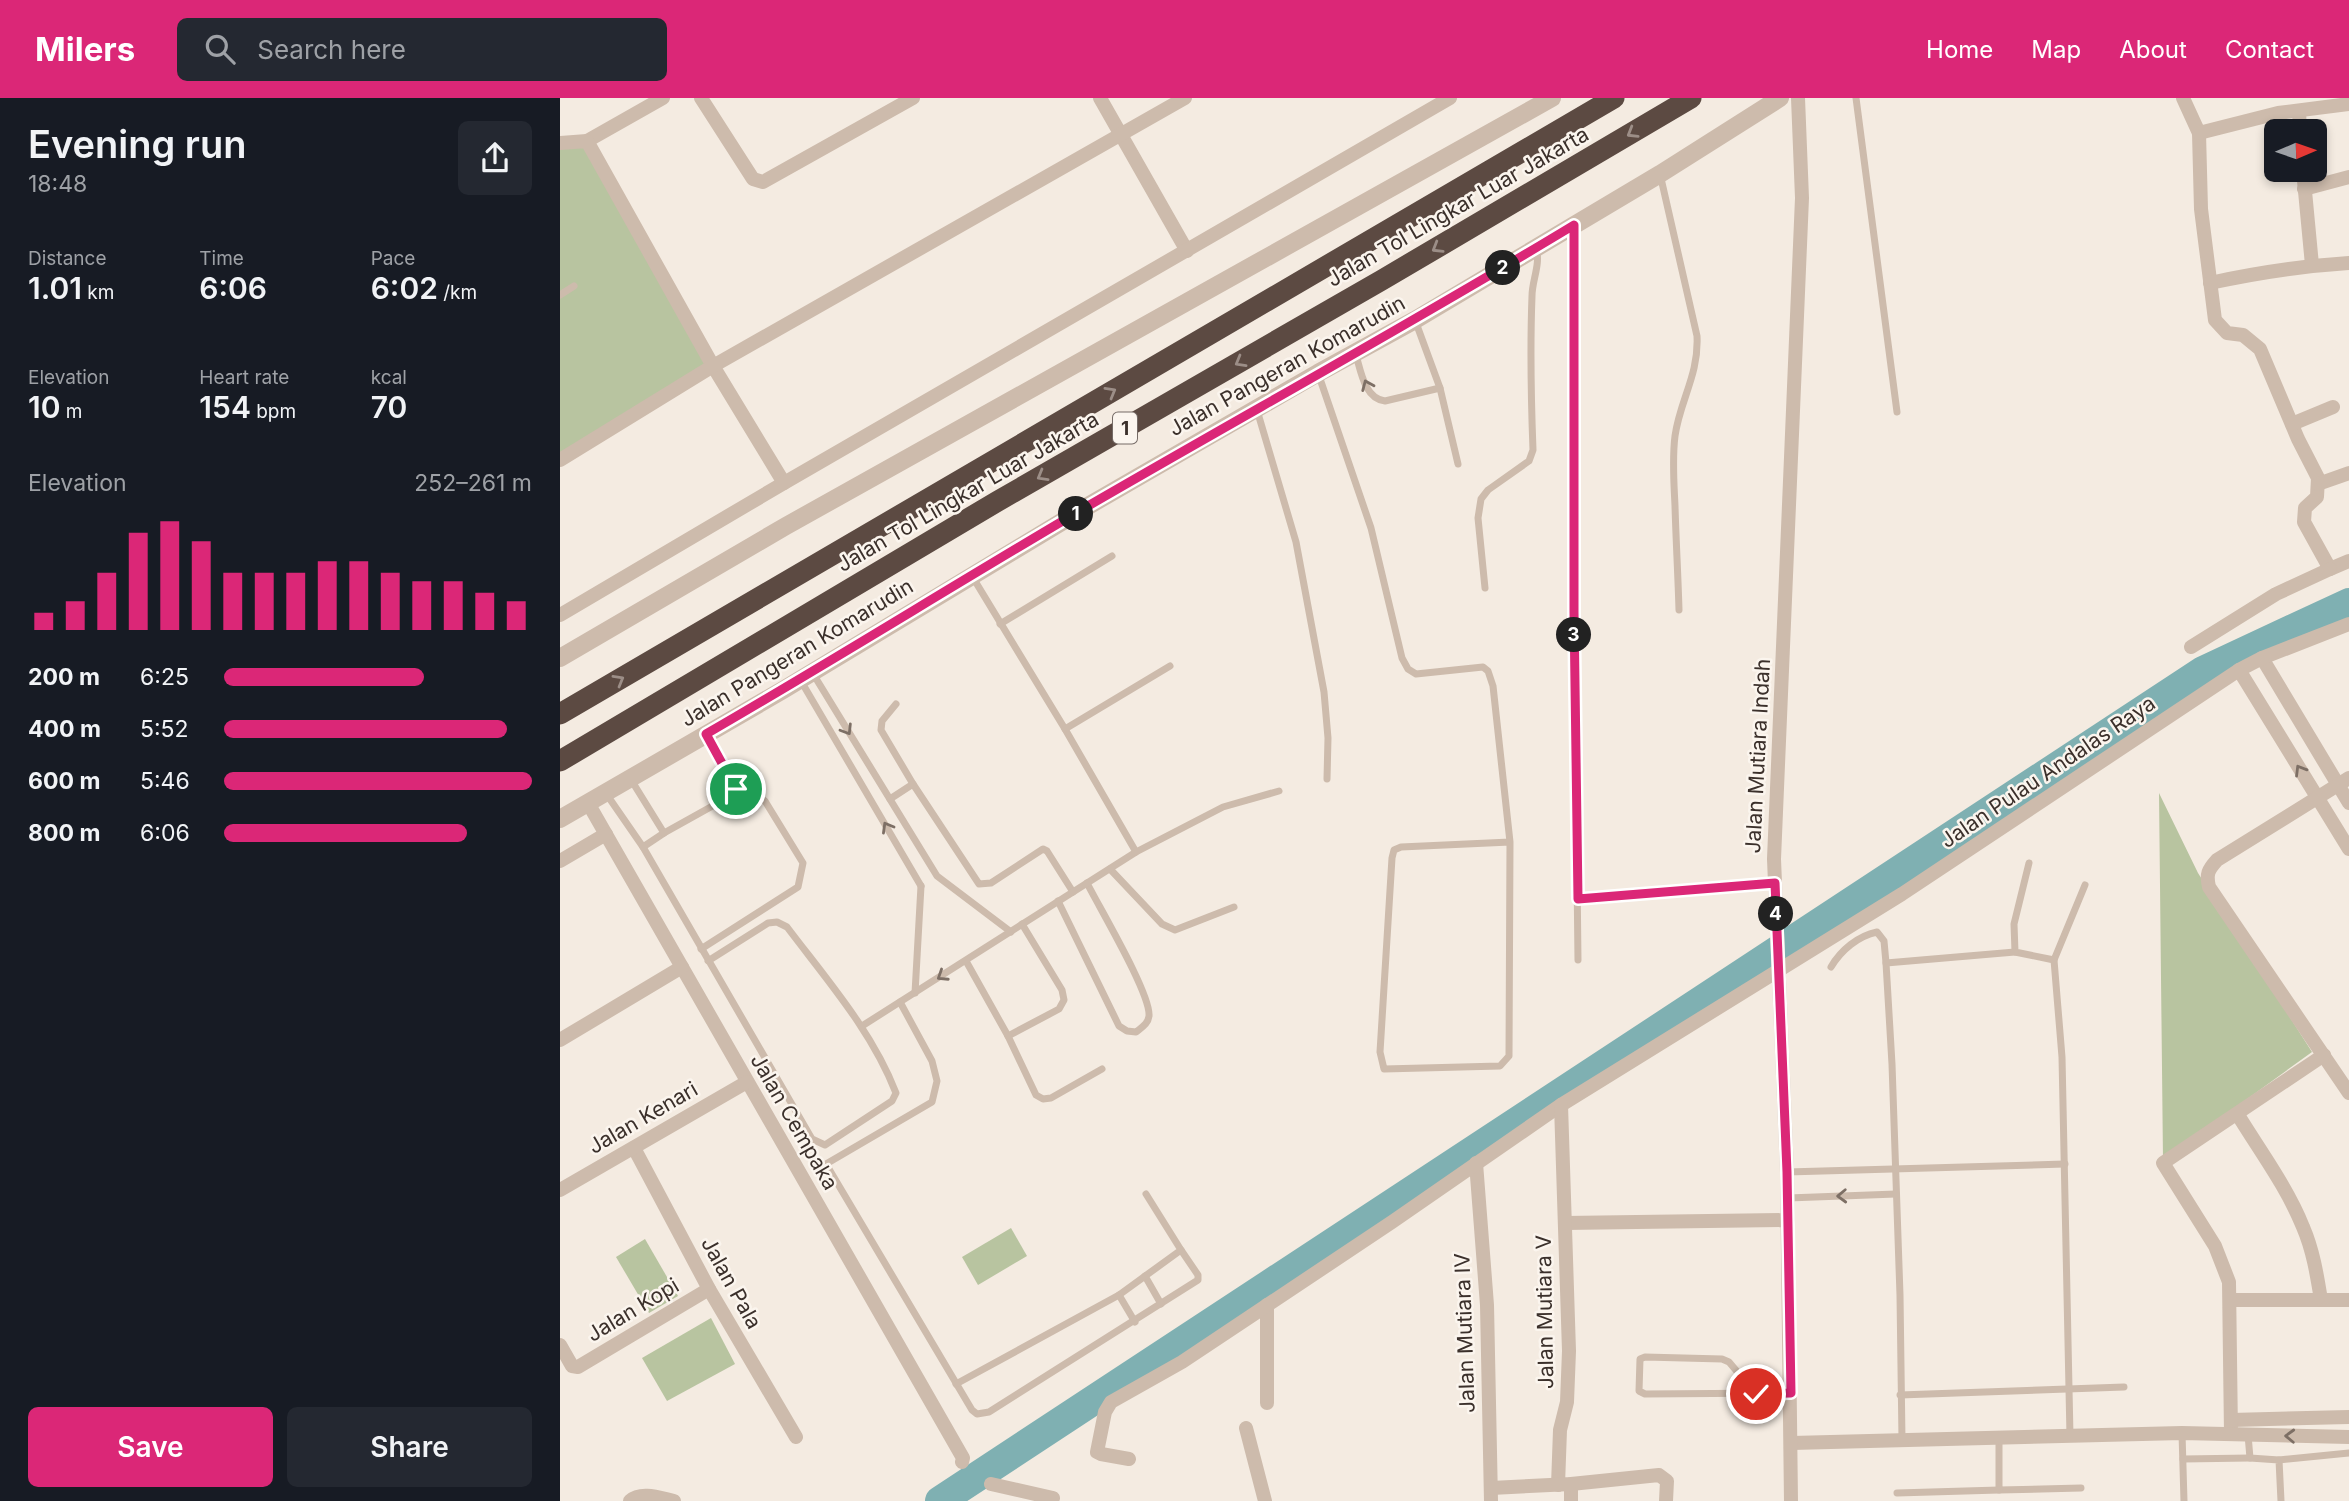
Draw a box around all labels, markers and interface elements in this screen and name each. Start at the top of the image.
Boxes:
search box [177,18,667,81]
text: Milers [35,29,135,69]
icon: search [201,30,239,68]
text: Search here [257,34,406,65]
text: Home [1926,35,1993,64]
text: Map [2031,35,2081,64]
text: About [2119,35,2187,64]
text: Contact [2225,35,2314,64]
north arrow [2264,119,2328,182]
map controls [2264,119,2327,182]
text: Evening run [28,121,246,167]
button: share [458,121,532,195]
street label: Jalan Tol Lingkar Luar Jakarta [1323,121,1593,292]
one-way arrow [1627,124,1640,137]
text: 18:48 [28,170,87,198]
one-way arrow [1431,240,1444,253]
text: Distance [28,247,106,270]
text: Time [199,247,244,270]
text: Pace [371,247,415,270]
pin: 2 [1486,250,1520,286]
text: 2 [1497,256,1508,279]
text: 1.01 [28,270,82,306]
text: 6:06 [199,270,267,306]
text: 6:02 [371,270,438,306]
text: km [82,281,114,304]
text: /km [438,281,477,304]
street label: Jalan Pangeran Komarudin [1164,290,1409,441]
one-way arrow [1234,354,1247,367]
text: Elevation [28,366,109,389]
text: Heart rate [199,366,289,389]
text: kcal [371,366,407,389]
one-way arrow [1361,380,1375,392]
one-way arrow [1104,387,1117,400]
text: 10 [28,389,60,425]
text: 154 [199,389,251,425]
text: 70 [371,389,407,425]
text: m [60,400,82,423]
text: bpm [251,400,296,423]
street label: Jalan Tol Lingkar Luar Jakarta [833,406,1103,577]
road number: 1 [1113,412,1137,444]
one-way arrow [1037,468,1050,481]
text: Elevation [28,469,127,497]
text: 252–261 m [414,469,532,497]
pin: 1 [1058,496,1094,532]
text: 1 [1071,502,1080,525]
street label: Jalan Pangeran Komarudin [676,573,917,732]
pin: 3 [1556,618,1592,652]
text: 3 [1567,623,1580,646]
street label: Jalan Mutiara Indah [1740,658,1775,854]
text: 200 m [28,663,100,691]
text: 6:25 [140,663,189,691]
one-way arrow [611,675,624,688]
street label: Jalan Pulau Andalas Raya [1936,690,2160,853]
text: 400 m [28,715,101,743]
text: 5:52 [140,715,189,743]
one-way arrow [839,723,852,736]
pin [706,759,766,819]
one-way arrow [2296,764,2309,777]
text: 600 m [28,767,100,795]
text: 5:46 [140,767,190,795]
icon: arrive [717,770,755,808]
text: 800 m [28,819,100,847]
text: 6:06 [140,819,190,847]
one-way arrow [882,821,895,834]
pin: 4 [1758,896,1794,932]
text: 4 [1769,902,1782,925]
one-way arrow [937,967,950,980]
street label: Jalan Cempaka [745,1049,844,1194]
street label: Jalan Kenari [584,1076,702,1159]
one-way arrow [1836,1189,1847,1204]
street label: Jalan Pala [696,1233,767,1333]
street label: Jalan Mutiara V [1531,1235,1558,1389]
street label: Jalan Mutiara IV [1449,1253,1480,1413]
street label: Jalan Kopi [582,1272,683,1347]
pin [1726,1364,1786,1424]
icon: check [1737,1375,1775,1413]
button: Save [28,1407,273,1487]
button: Share [287,1407,532,1487]
one-way arrow [2284,1428,2295,1443]

